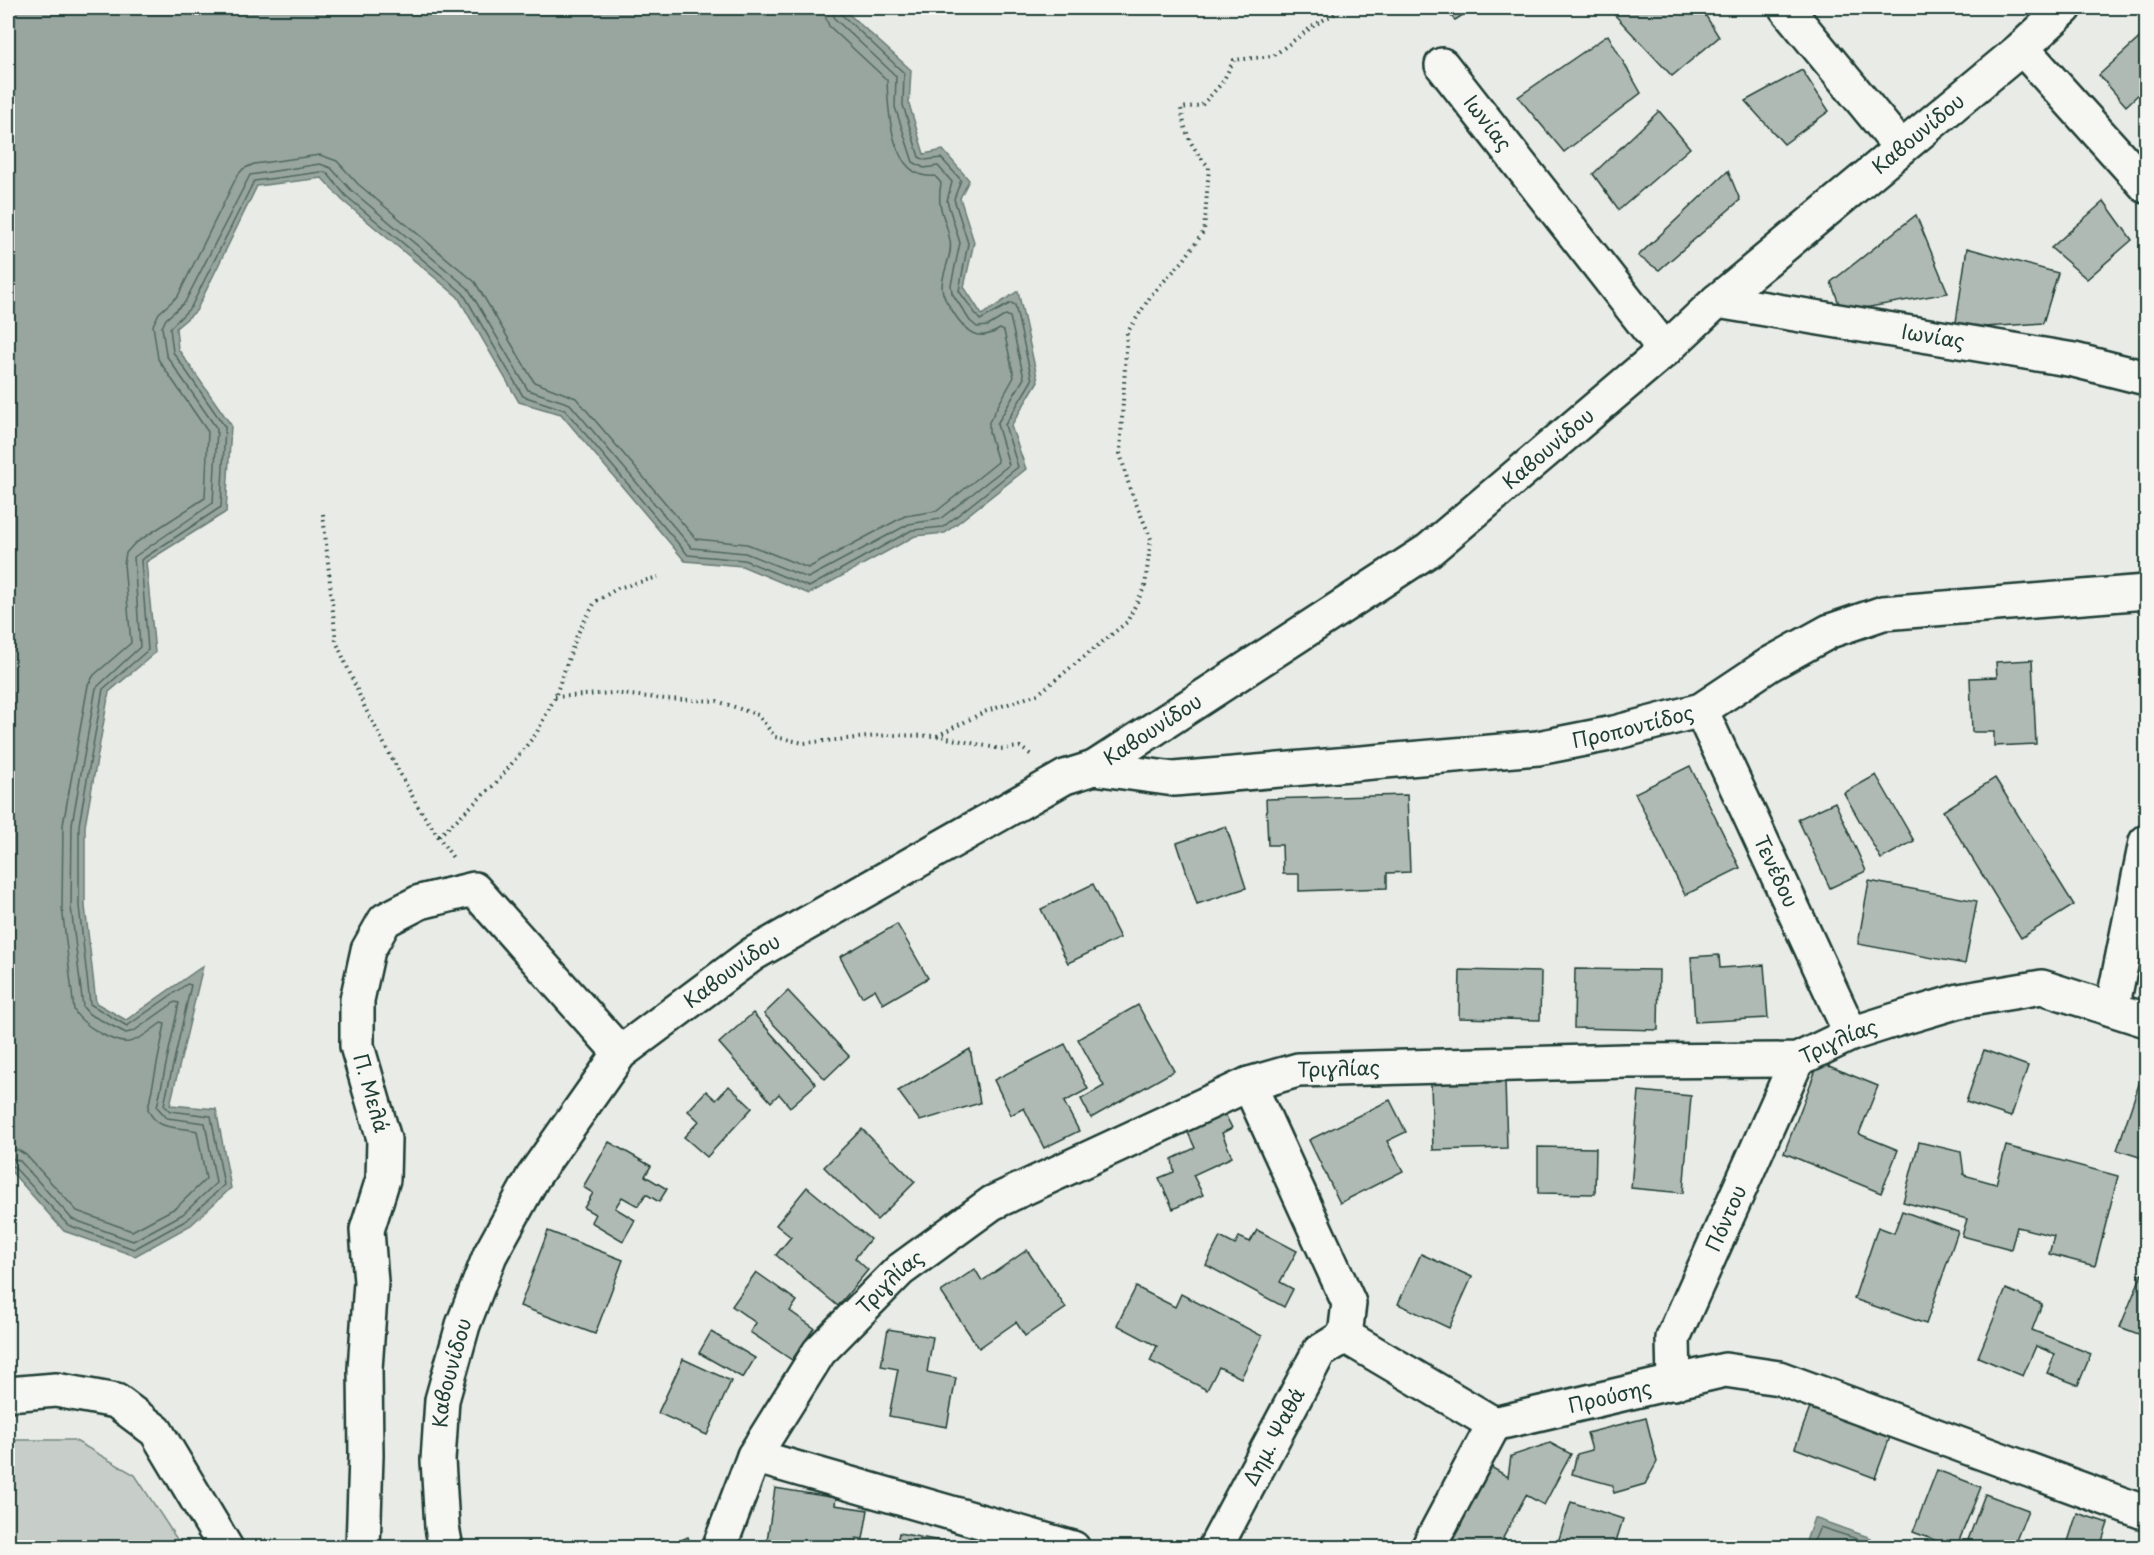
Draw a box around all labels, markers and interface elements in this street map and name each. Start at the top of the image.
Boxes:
street label: Καβουνίδου [1865,86,1970,181]
street label: Ιωνίας [1457,88,1520,157]
street label: Ιωνίας [1899,316,1967,356]
street label: Καβουνίδου [1495,400,1600,496]
street label: Καβουνίδου [1097,686,1207,772]
street label: Προποντίδος [1569,697,1697,755]
street label: Τενέδου [1747,830,1806,912]
street label: Καβουνίδου [677,926,785,1015]
street label: Τριγλίας [1794,1011,1881,1071]
street label: Π. Μελά [346,1050,398,1136]
street label: Τριγλίας [1297,1052,1380,1084]
street label: Πόντου [1698,1180,1753,1256]
street label: Τριγλίας [849,1242,929,1320]
street label: Καβουνίδου [424,1313,478,1429]
street label: Προύσης [1565,1372,1654,1420]
street label: Δημ. Ψαθά [1235,1382,1312,1491]

